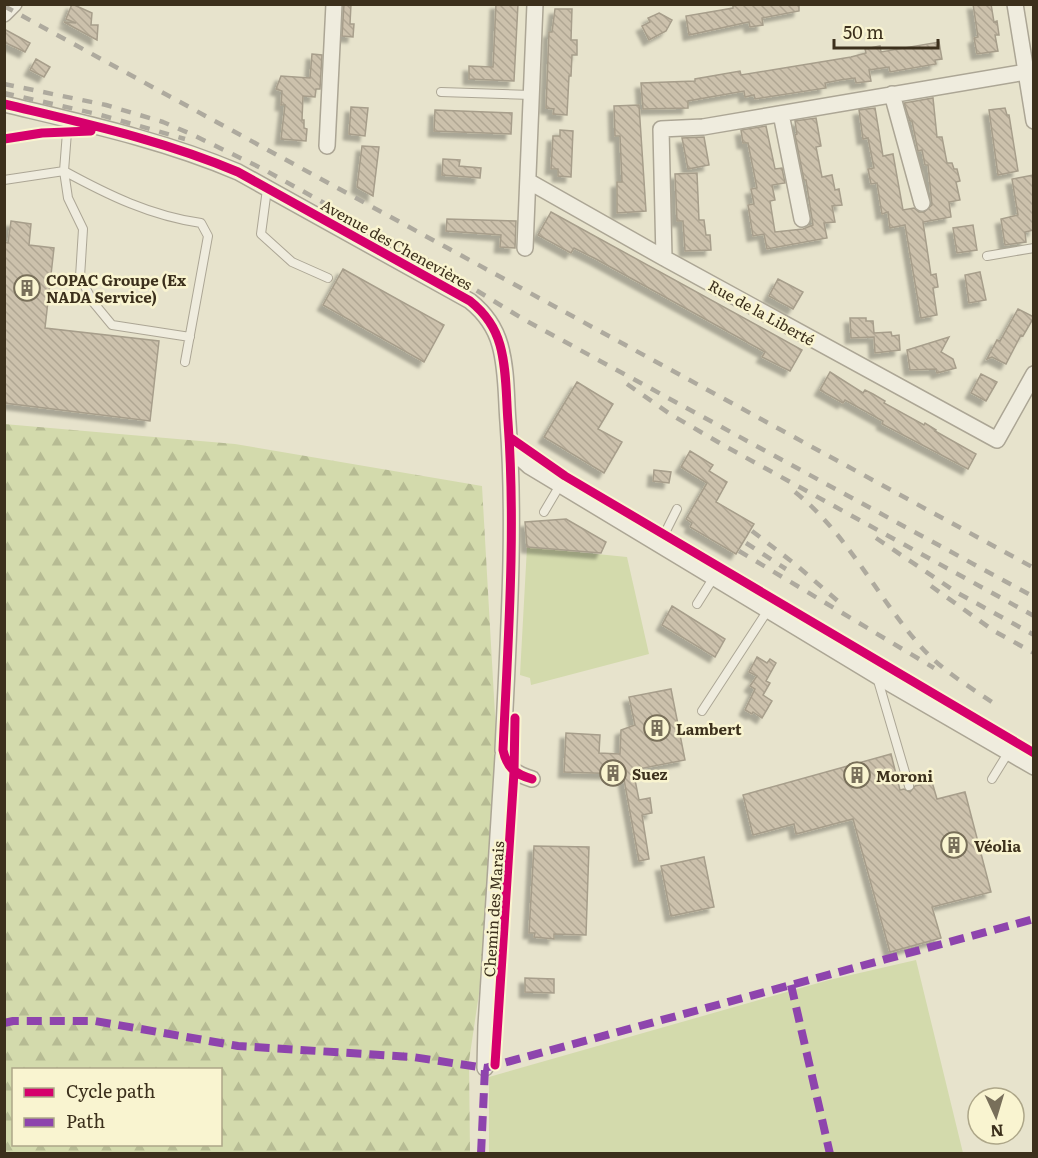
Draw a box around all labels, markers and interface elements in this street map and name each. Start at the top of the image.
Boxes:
scale bar [834,12,938,50]
text: 50 m [843,18,884,45]
street label: Avenue des Chenevières [317,193,477,295]
place label: COPAC Groupe (Ex NADA Service) [46,268,186,308]
building icon: COPAC Groupe (Ex NADA Service) [12,273,42,303]
street label: Rue de la Liberté [705,273,819,351]
building icon: Lambert [642,713,672,743]
place label: Lambert [676,717,742,740]
building icon: Suez [598,758,628,788]
building icon: Moroni [842,760,872,790]
place label: Suez [632,762,668,785]
place label: Moroni [876,764,933,787]
building icon: Véolia [939,830,969,860]
place label: Véolia [974,834,1022,857]
street label: Chemin des Marais [477,840,509,978]
legend [12,1068,222,1146]
text: Cycle path [66,1077,155,1104]
north arrow [966,1086,1026,1146]
text: Path [66,1107,105,1134]
text: N [990,1120,1005,1144]

